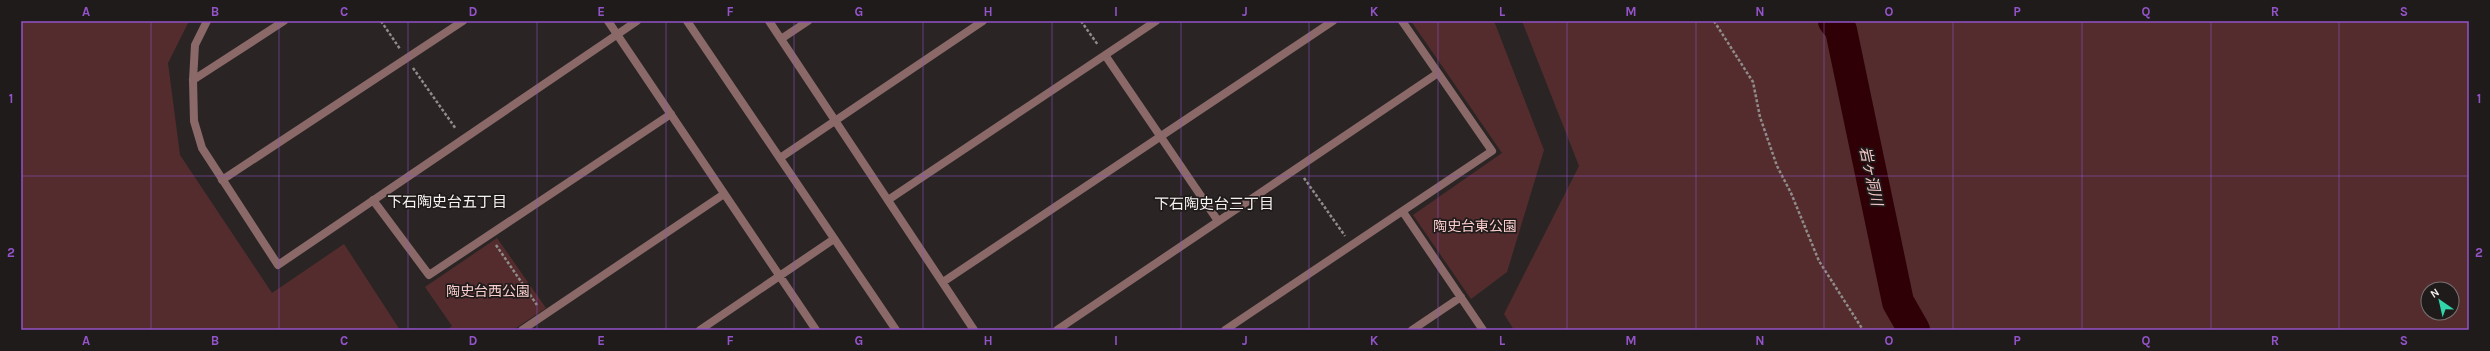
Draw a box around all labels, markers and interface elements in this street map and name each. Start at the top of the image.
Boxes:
text: A [82,4,90,19]
text: B [211,4,219,19]
text: C [340,4,348,19]
text: D [469,4,478,19]
text: E [597,4,605,19]
text: F [726,4,734,19]
text: G [855,4,863,19]
text: H [983,4,993,19]
text: I [1114,4,1118,19]
text: J [1242,4,1248,19]
text: K [1370,4,1379,19]
text: L [1499,4,1506,19]
text: M [1625,4,1637,19]
text: N [1755,4,1765,19]
text: O [1885,4,1894,19]
text: P [2013,4,2021,19]
text: Q [2142,4,2151,19]
text: R [2271,4,2279,19]
text: S [2400,4,2408,19]
text: 1 [9,91,13,106]
text: 1 [2477,91,2481,106]
water label: 岩ヶ洞川 [1856,145,1886,209]
district label: 下石陶史台五丁目 [387,193,507,211]
district label: 下石陶史台三丁目 [1154,195,1274,213]
park label: 陶史台東公園 [1433,218,1517,235]
text: 2 [7,245,15,260]
text: 2 [2475,245,2483,260]
north arrow [2420,281,2460,321]
park label: 陶史台西公園 [446,283,530,300]
text: N [2428,286,2442,301]
text: A [82,333,90,348]
text: B [211,333,219,348]
text: C [340,333,348,348]
text: D [469,333,478,348]
text: E [597,333,605,348]
text: F [726,333,734,348]
text: G [855,333,863,348]
text: H [983,333,993,348]
text: I [1114,333,1118,348]
text: J [1242,333,1248,348]
text: K [1370,333,1379,348]
text: L [1499,333,1506,348]
text: M [1625,333,1637,348]
text: N [1755,333,1765,348]
text: O [1885,333,1894,348]
text: P [2013,333,2021,348]
text: Q [2142,333,2151,348]
text: R [2271,333,2279,348]
text: S [2400,333,2408,348]

